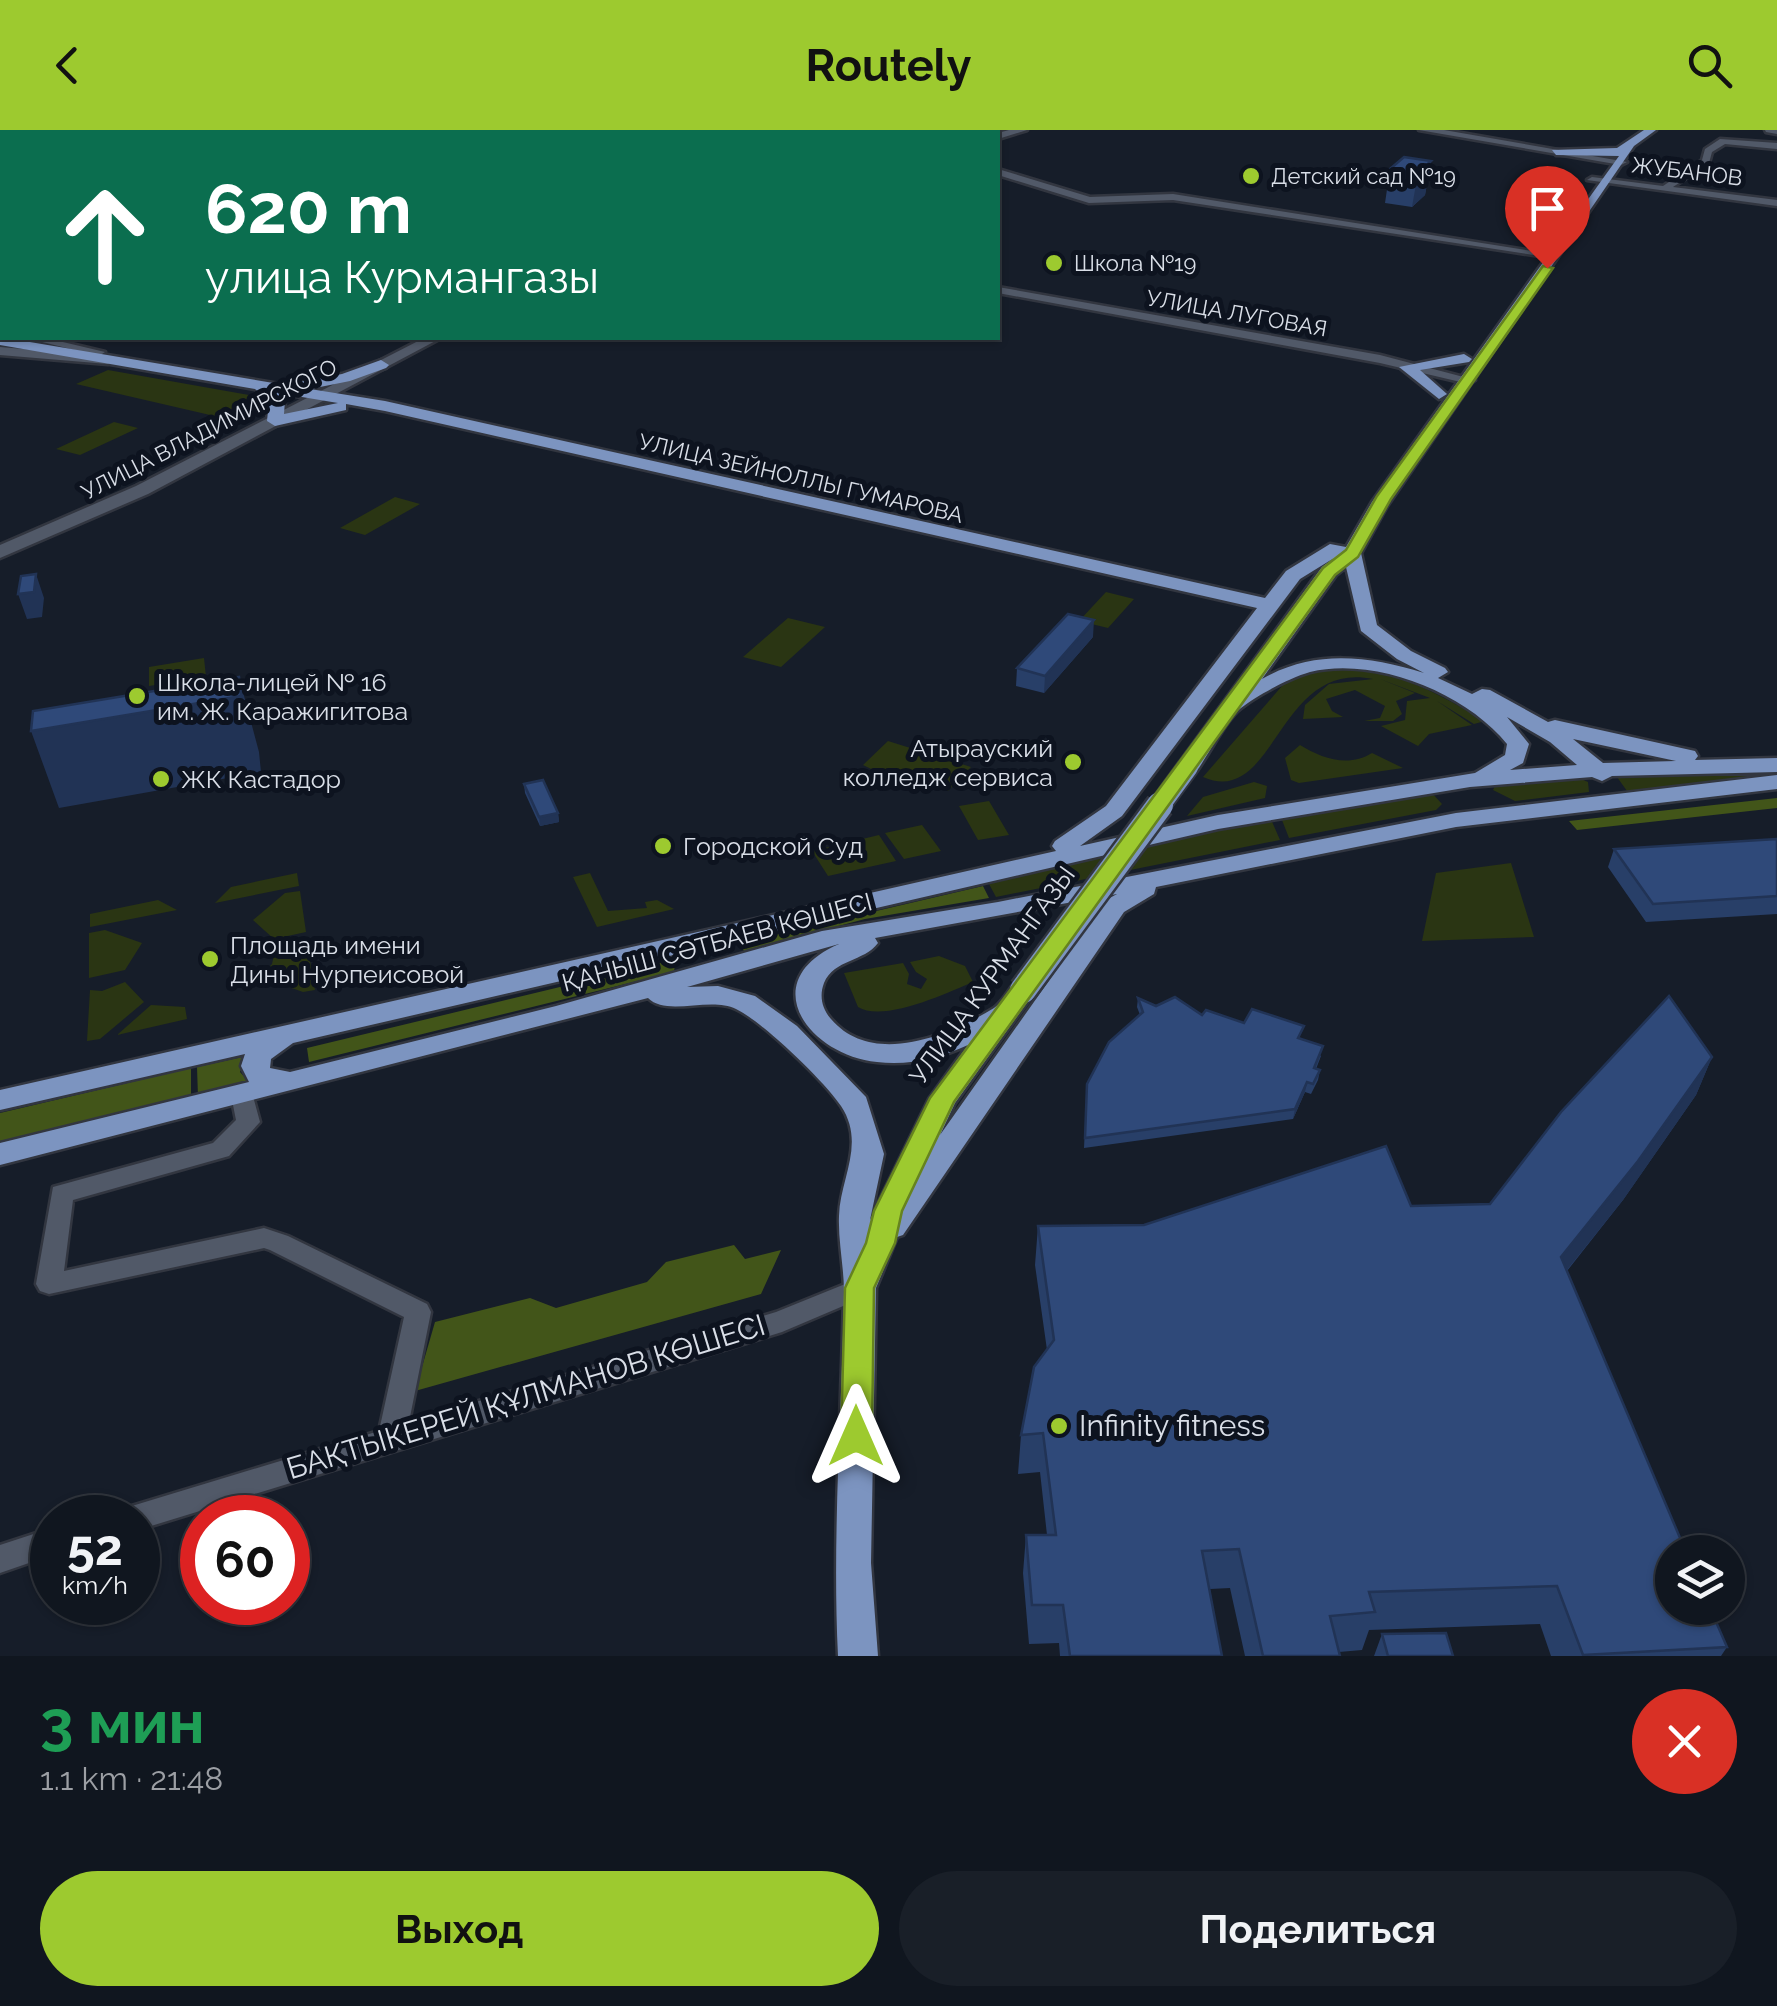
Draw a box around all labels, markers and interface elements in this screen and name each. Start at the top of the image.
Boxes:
icon: back [40,38,95,93]
icon: search [1682,38,1737,93]
text: Routely [806,39,971,92]
street label: ЖУБАНОВ [1630,151,1744,191]
place label: Детский сад №19 [1271,163,1456,189]
marker: Детский сад №19 [1240,165,1262,187]
pin [1505,166,1590,269]
text: 620 m [205,167,412,249]
icon: ahead [40,170,170,300]
icon: arrive [1520,181,1575,236]
place label: Школа №19 [1074,250,1196,276]
text: улица Курмангазы [205,251,599,304]
marker: Школа №19 [1043,252,1065,274]
street label: УЛИЦА ЛУГОВАЯ [1145,284,1329,342]
street label: УЛИЦА ВЛАДИМИРСКОГО [77,353,341,505]
street label: УЛИЦА ЗЕЙНОЛЛЫ ГУМАРОВА [636,428,966,528]
place label: Школа-лицей № 16 им. Ж. Каражигитова [157,667,408,726]
marker: Школа-лицей № 16 им. Ж. Каражигитова [126,685,148,707]
place label: Атырауский колледж сервиса [843,733,1053,792]
marker: Атырауский колледж сервиса [1062,751,1084,773]
place label: ЖК Кастадор [181,764,341,794]
marker: ЖК Кастадор [150,768,172,790]
place label: Городской Суд [683,831,863,861]
marker: Городской Суд [652,835,674,857]
street label: УЛИЦА КУРМАНГАЗЫ [903,860,1081,1090]
street label: ҚАНЫШ СӘТБАЕВ КӨШЕСІ [559,886,875,998]
place label: Площадь имени Дины Нурпеисовой [230,930,464,989]
marker: Площадь имени Дины Нурпеисовой [199,948,221,970]
street label: БАҚТЫКЕРЕЙ ҚҰЛМАНОВ КӨШЕСІ [282,1307,769,1486]
position arrow [804,1384,908,1488]
place label: Infinity fitness [1079,1408,1265,1443]
marker: Infinity fitness [1048,1415,1070,1437]
speed limit sign: 60 [180,1495,310,1625]
text: 52 [67,1518,123,1577]
map controls [1655,1535,1745,1625]
button: layers [1655,1535,1745,1625]
text: km/h [62,1570,128,1600]
text: 3 мин [40,1687,205,1757]
button: close [1632,1689,1737,1794]
text: 1.1 km · 21:48 [40,1760,223,1797]
button: Выход [40,1871,879,1986]
button: Поделиться [899,1871,1737,1986]

